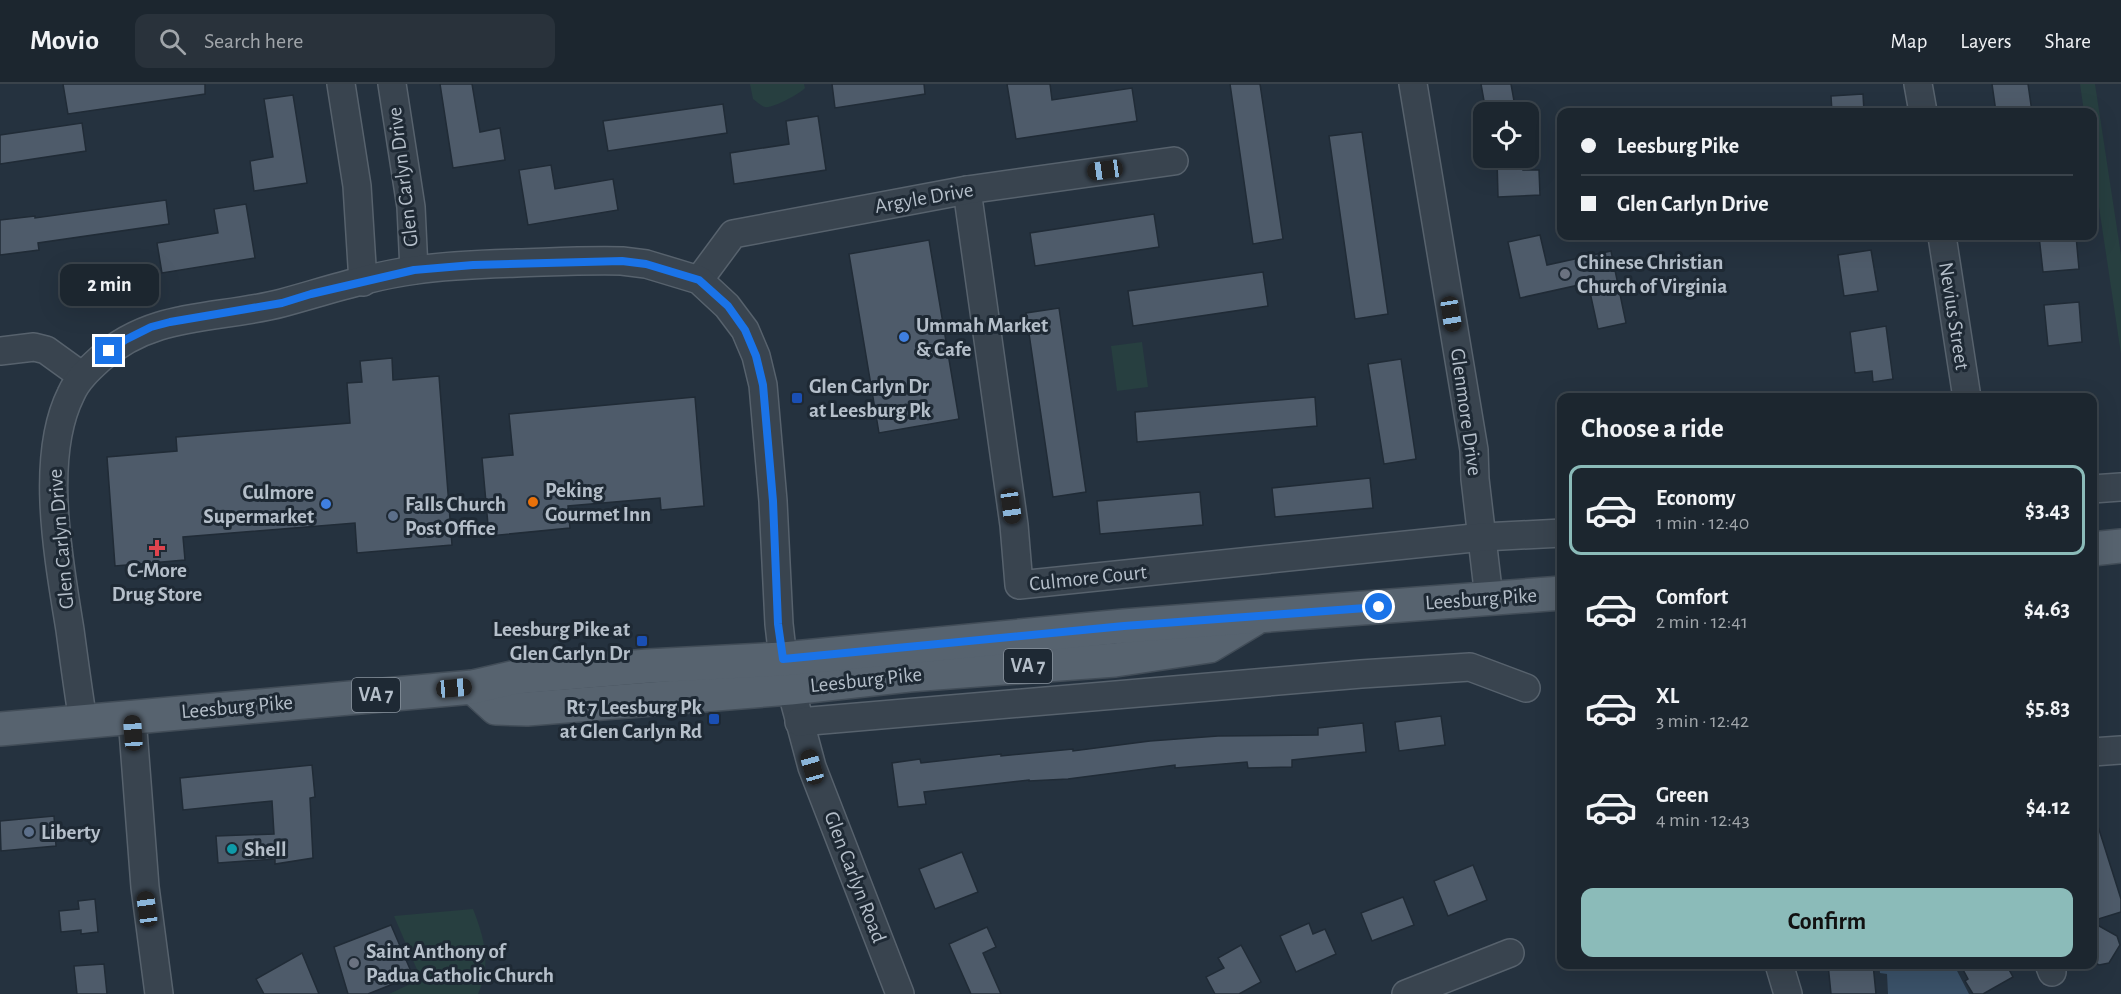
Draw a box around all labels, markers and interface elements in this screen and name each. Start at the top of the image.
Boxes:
search box [135,14,555,68]
icon: search [156,25,189,58]
text: Movio [30,27,99,55]
text: Search here [204,30,303,52]
text: Map [1891,31,1927,52]
text: Layers [1960,31,2011,52]
text: Share [2044,31,2091,52]
map controls [1473,102,1539,168]
button: locate [1473,102,1539,168]
street label: Glen Carlyn Drive [384,106,422,248]
text: Leesburg Pike [1617,135,1739,157]
car [1086,159,1124,181]
street label: Argyle Drive [873,179,975,217]
text: Glen Carlyn Drive [1617,193,1769,215]
place label: Chinese Christian Church of Virginia [1577,252,1727,297]
street label: Nevius Street [1935,261,1973,372]
callout: 2 min [60,264,158,306]
marker: Chinese Christian Church of Virginia [1558,267,1572,281]
text: 2 min [87,275,132,295]
car [1439,295,1463,333]
place label: Ummah Market & Cafe [916,315,1048,360]
marker: Ummah Market & Cafe [897,330,911,344]
route end [95,337,122,364]
street label: Glenmore Drive [1447,347,1485,477]
place label: Glen Carlyn Dr at Leesburg Pk [809,376,932,421]
marker: Glen Carlyn Dr at Leesburg Pk [790,391,804,405]
text: Choose a ride [1581,415,1724,442]
street label: Glen Carlyn Drive [44,468,78,610]
place label: Peking Gourmet Inn [545,480,651,525]
place label: Culmore Supermarket [203,482,314,527]
icon: car [1584,483,1638,537]
car [1000,487,1022,525]
text: Economy [1656,487,1736,509]
place label: Falls Church Post Office [405,494,506,539]
marker: Peking Gourmet Inn [526,495,540,509]
marker: Culmore Supermarket [319,497,333,511]
text: $3.43 [2025,499,2070,521]
marker: Falls Church Post Office [386,509,400,523]
text: 1 min · 12:40 [1656,513,1749,533]
marker: C-More Drug Store [150,541,164,555]
place label: C-More Drug Store [112,560,202,605]
street label: Culmore Court [1028,561,1148,595]
icon: car [1584,582,1638,636]
street label: Leesburg Pike [1424,585,1538,613]
text: Comfort [1656,586,1728,608]
route start [1365,593,1392,620]
text: $4.63 [2024,598,2070,620]
text: 2 min · 12:41 [1656,612,1748,632]
place label: Leesburg Pike at Glen Carlyn Dr [493,619,631,664]
marker: Leesburg Pike at Glen Carlyn Dr [635,634,649,648]
road number: VA 7 [1004,649,1052,683]
street label: Leesburg Pike [809,664,923,696]
car [435,677,473,699]
road number: VA 7 [352,678,400,712]
icon: car [1584,681,1638,735]
text: XL [1656,685,1679,707]
street label: Leesburg Pike [180,692,294,722]
place label: Rt 7 Leesburg Pk at Glen Carlyn Rd [560,697,703,742]
text: $5.83 [2025,697,2070,719]
text: 3 min · 12:42 [1656,711,1749,731]
marker: Rt 7 Leesburg Pk at Glen Carlyn Rd [707,712,721,726]
car [123,714,143,752]
car [798,747,826,787]
icon: car [1584,780,1638,834]
text: Green [1656,784,1709,806]
text: $4.12 [2026,796,2070,818]
street label: Glen Carlyn Road [820,808,890,946]
text: 4 min · 12:43 [1656,810,1750,830]
place label: Liberty [41,822,101,843]
marker: Liberty [22,825,36,839]
place label: Shell [244,839,286,860]
marker: Shell [225,842,239,856]
button: Confirm [1581,888,2073,957]
car [136,890,158,928]
place label: Saint Anthony of Padua Catholic Church [366,941,554,986]
marker: Saint Anthony of Padua Catholic Church [347,956,361,970]

